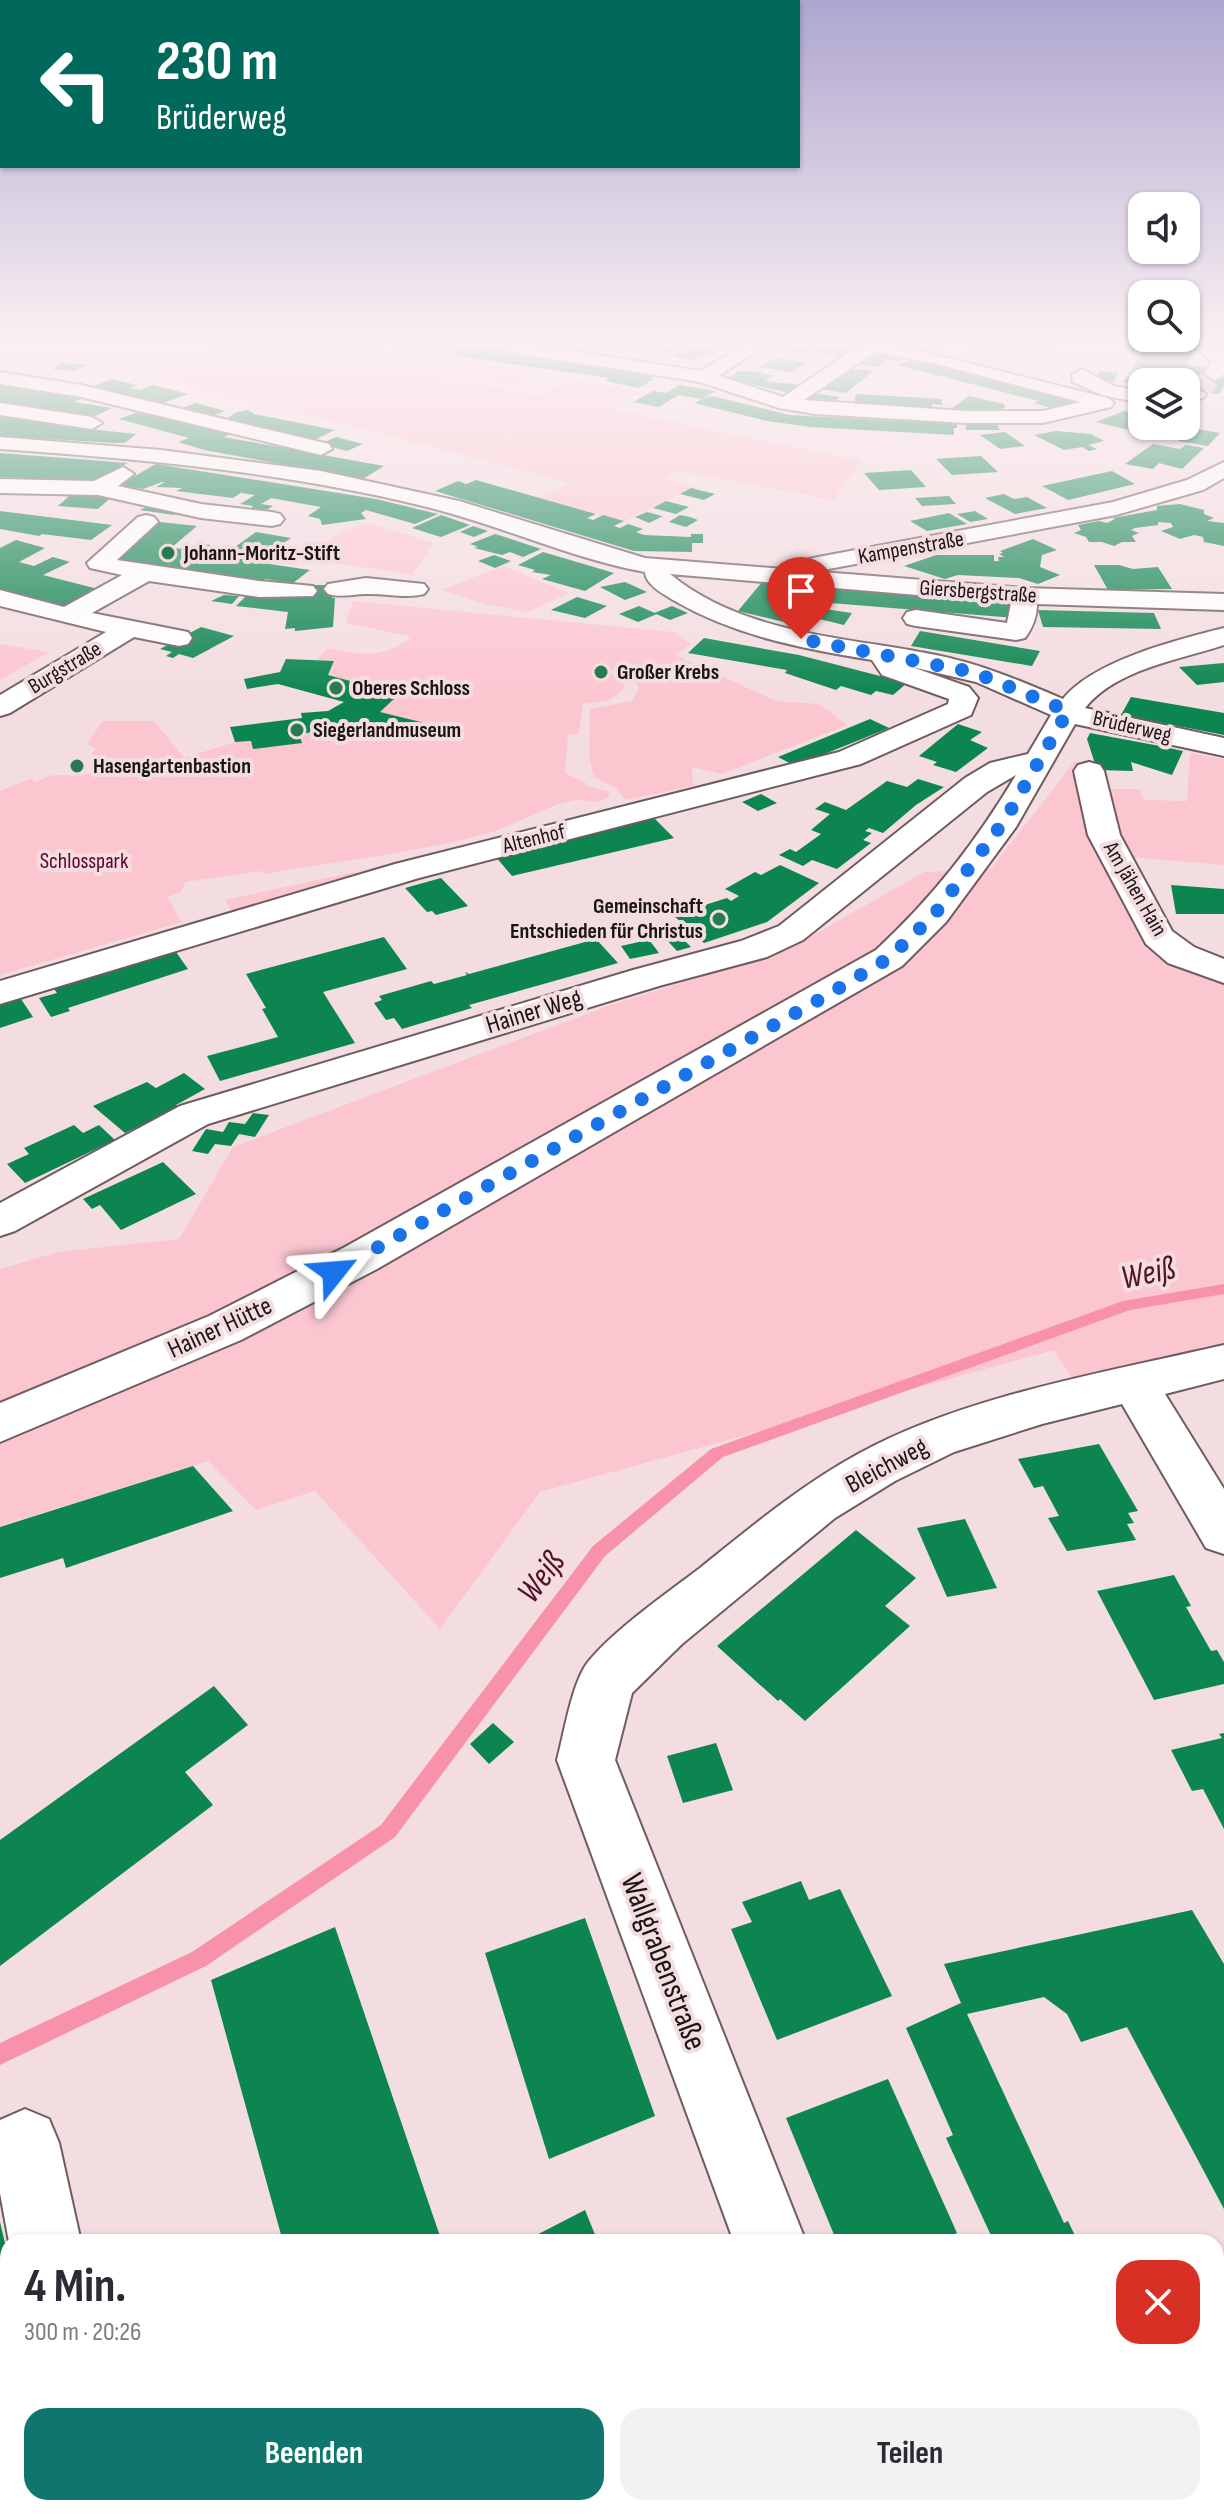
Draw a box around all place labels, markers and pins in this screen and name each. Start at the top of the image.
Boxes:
place label: Johann-Moritz-Stift [183,540,340,567]
marker: Johann-Moritz-Stift [159,544,177,562]
pin [767,557,835,639]
place label: Großer Krebs [617,659,719,686]
marker: Großer Krebs [592,663,610,681]
place label: Oberes Schloss [352,675,470,702]
marker: Oberes Schloss [327,679,345,697]
place label: Siegerlandmuseum [313,717,461,744]
marker: Siegerlandmuseum [288,721,306,739]
place label: Hasengartenbastion [93,753,251,780]
marker: Hasengartenbastion [68,757,86,775]
place label: Gemeinschaft Entschieden für Christus [510,893,703,945]
marker: Gemeinschaft Entschieden für Christus [710,910,728,928]

